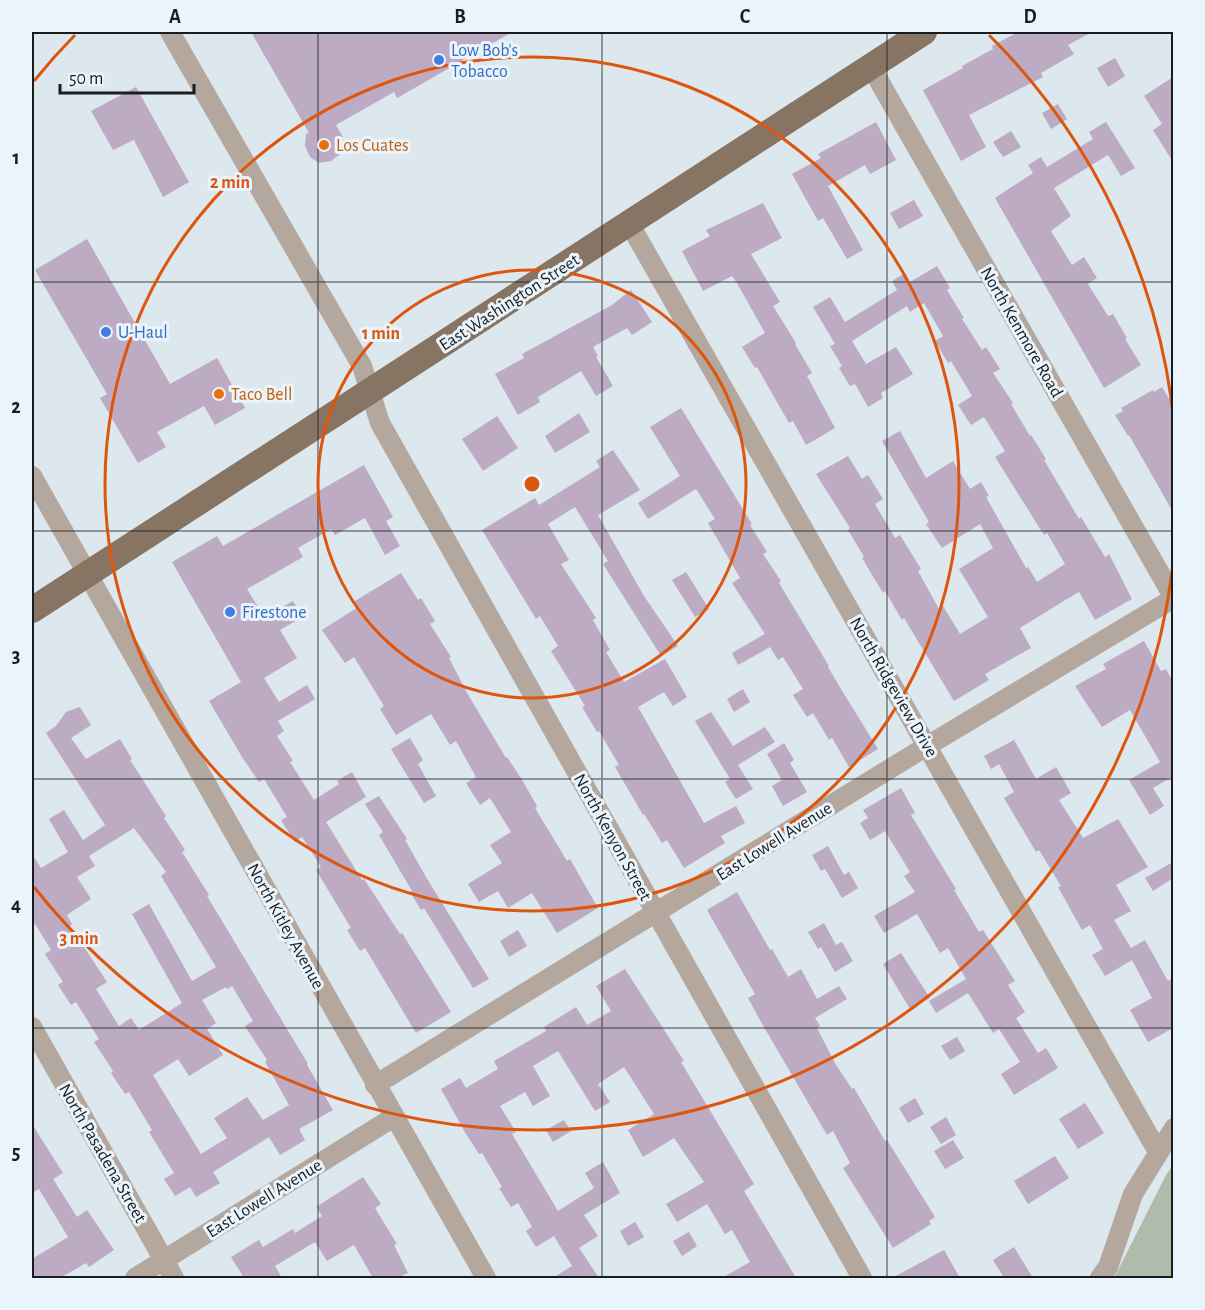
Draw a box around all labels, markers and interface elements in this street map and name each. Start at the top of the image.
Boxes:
text: A [169,7,181,27]
text: B [454,7,466,27]
text: C [740,7,751,27]
text: D [1023,7,1037,27]
place label: Low Bob's Tobacco [451,42,518,81]
marker: Low Bob's Tobacco [432,53,446,67]
scale bar [60,57,194,95]
text: 50 m [69,70,103,88]
place label: Los Cuates [336,137,409,155]
marker: Los Cuates [317,138,331,152]
text: 1 [12,148,20,168]
text: 2 min [210,174,250,192]
street label: East Washington Street [436,251,583,355]
street label: North Kenmore Road [977,264,1066,401]
place label: U-Haul [118,324,168,342]
marker: U-Haul [99,325,113,339]
text: 1 min [362,325,400,343]
place label: Taco Bell [231,386,292,404]
marker: Taco Bell [212,387,226,401]
text: 2 [11,397,21,417]
centre of rings [522,474,542,494]
place label: Firestone [242,604,307,622]
marker: Firestone [223,605,237,619]
street label: North Ridgeview Drive [846,615,940,760]
text: 3 [12,646,20,666]
street label: North Kenyon Street [570,771,655,904]
street label: East Lowell Avenue [714,799,835,885]
street label: North Kitley Avenue [243,861,327,992]
text: 4 [11,895,21,915]
text: 3 min [59,930,99,948]
street label: North Pasadena Street [55,1081,149,1226]
text: 5 [12,1143,20,1163]
street label: East Lowell Avenue [204,1156,325,1242]

